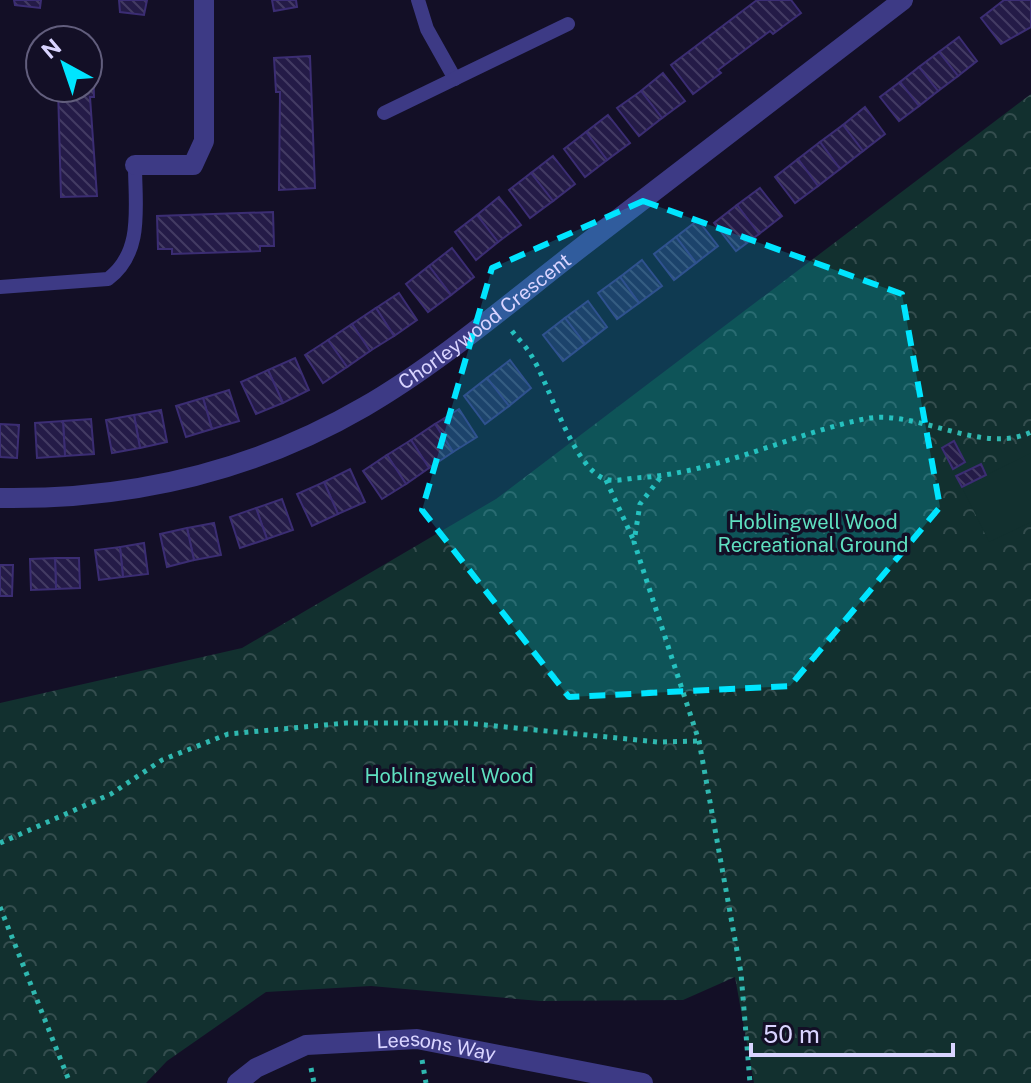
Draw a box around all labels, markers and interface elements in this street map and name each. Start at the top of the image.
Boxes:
north arrow [24,24,104,104]
text: N [36,33,66,64]
street label: Chorleywood Crescent [394,248,576,395]
park label: Hoblingwell Wood Recreational Ground [717,510,909,557]
park label: Hoblingwell Wood [364,764,534,788]
scale bar [751,1007,953,1057]
text: 50 m [763,1020,820,1048]
street label: Leesons Way [376,1027,498,1066]

